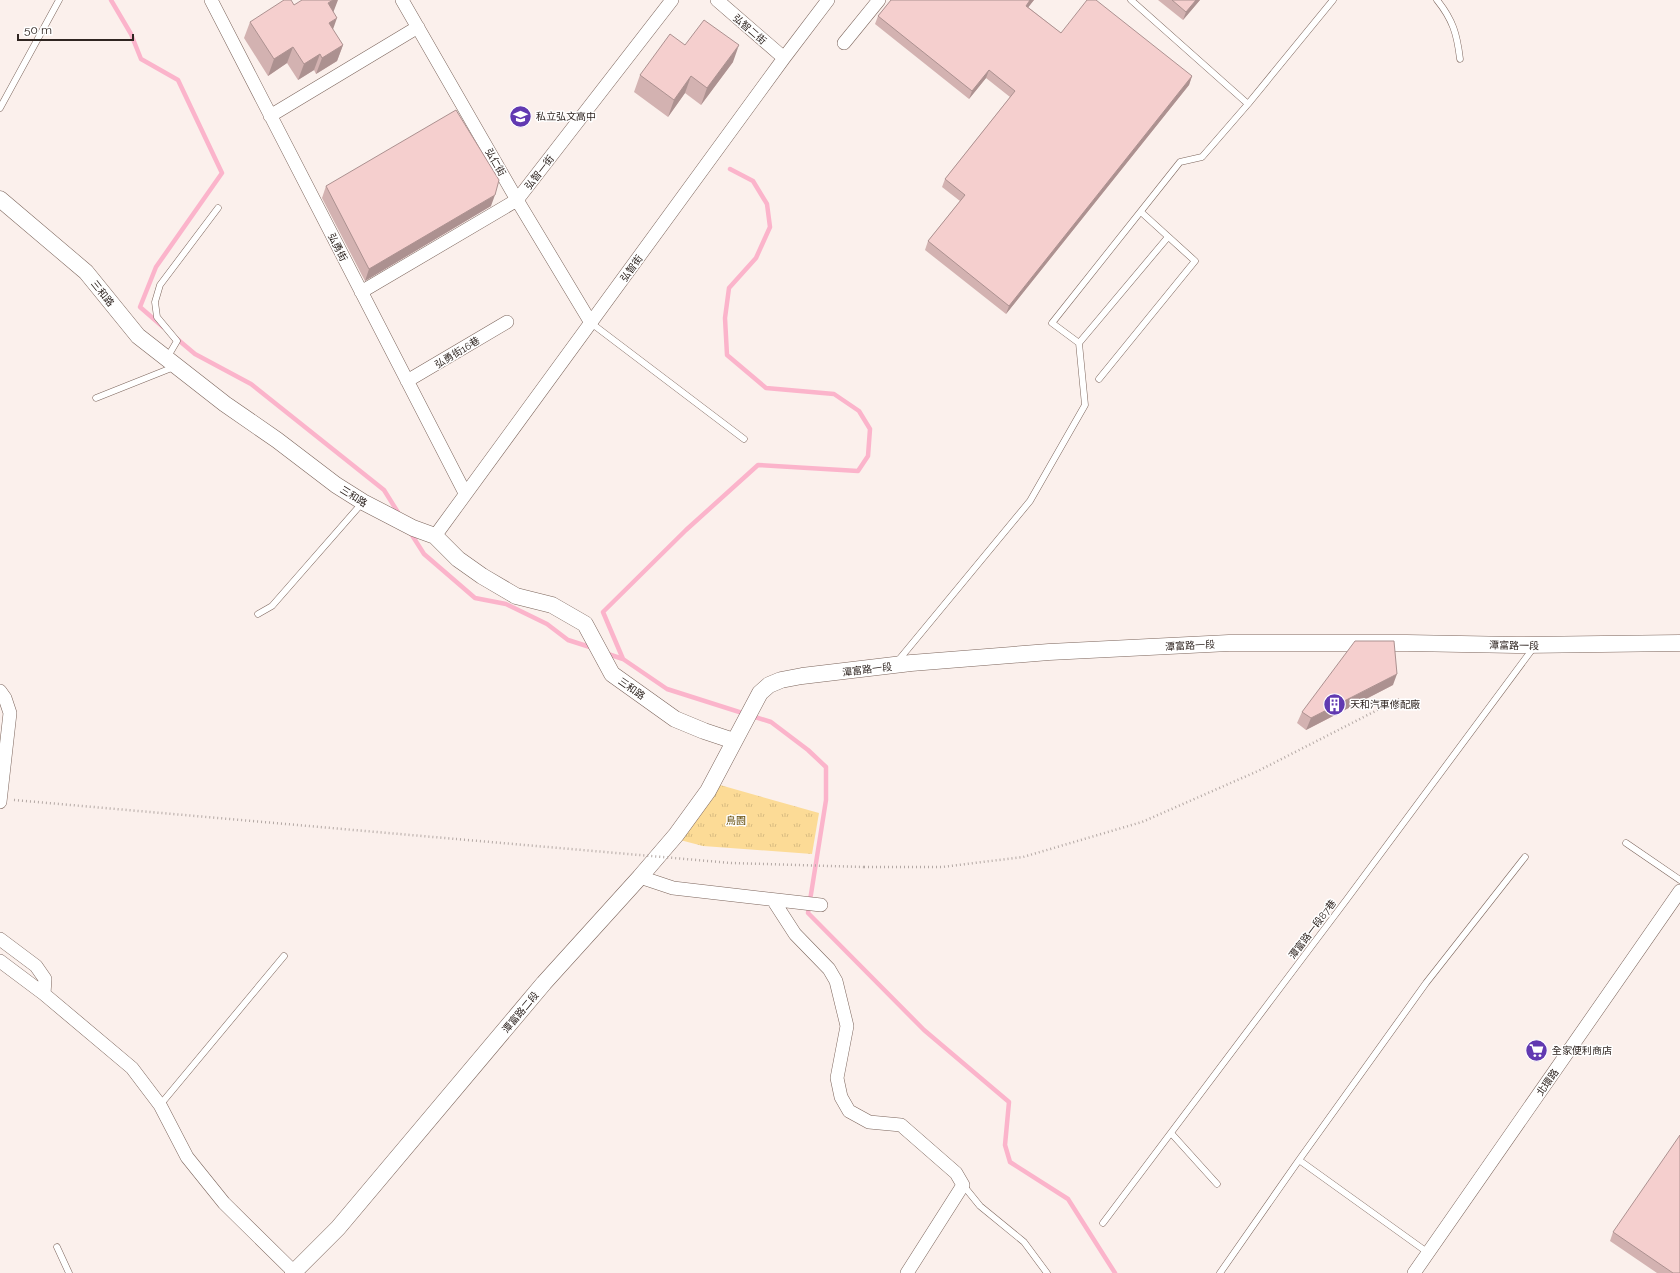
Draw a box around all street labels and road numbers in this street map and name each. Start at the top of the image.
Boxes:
street label: 弘智二街 [731,12,768,47]
street label: 弘仁街 [483,147,508,178]
street label: 弘智一街 [523,153,556,191]
street label: 弘勇街 [326,231,349,263]
street label: 弘智街 [618,253,645,284]
street label: 三和路 [89,278,116,308]
street label: 弘勇街16巷 [433,335,482,370]
street label: 三和路 [338,484,369,509]
street label: 潭富路一段 [1165,639,1215,652]
street label: 潭富路一段 [1489,640,1539,651]
street label: 潭富路一段 [842,661,893,678]
street label: 三和路 [616,675,647,702]
street label: 潭富路一段87巷 [1287,898,1338,961]
street label: 潭富路二段 [500,990,541,1035]
street label: 北環路 [1534,1067,1561,1098]

